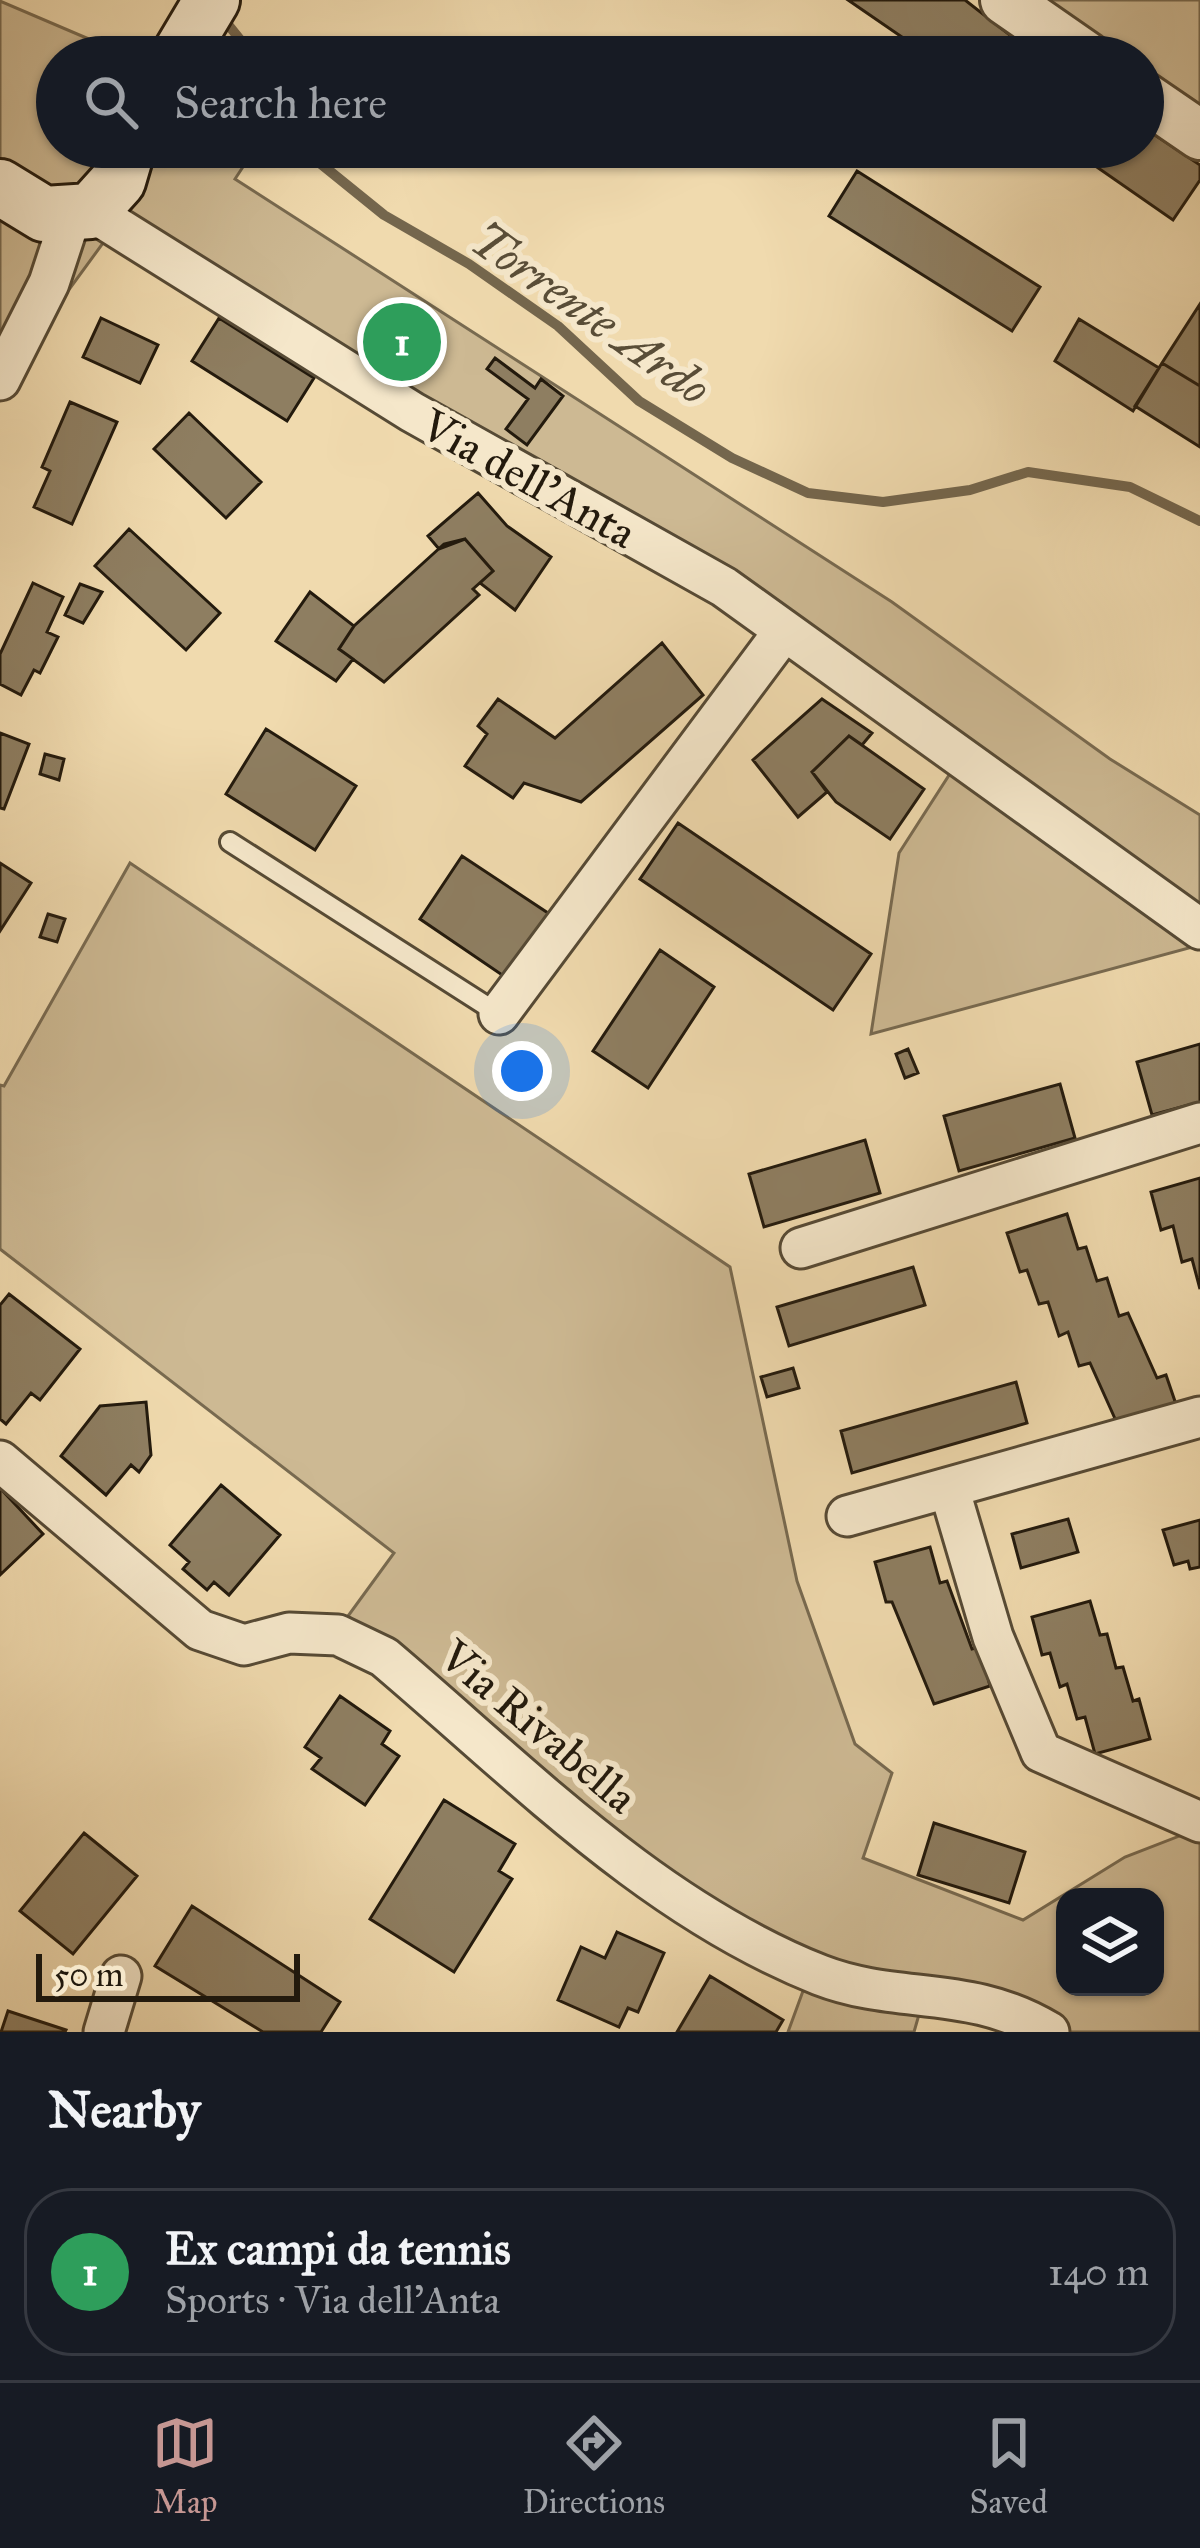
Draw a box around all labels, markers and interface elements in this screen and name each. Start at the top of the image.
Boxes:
search box [36,36,1164,168]
icon: search [78,69,144,135]
text: Search here [174,75,387,130]
water label: Torrente Ardo [460,209,722,417]
pin: 1 [363,297,441,387]
street label: Via dell'Anta [411,397,646,560]
your location [492,1041,552,1101]
street label: Via Rivabella [428,1627,648,1825]
map controls [1056,1888,1164,1996]
button: layers [1056,1888,1164,1996]
scale bar [36,1948,300,2001]
text: 50 m [54,1955,123,1995]
text: Nearby [48,2079,200,2141]
text: Ex campi da tennis [165,2221,511,2276]
text: 1 [82,2248,98,2296]
text: 140 m [1048,2248,1149,2296]
text: Sports · Via dell'Anta [165,2276,500,2324]
tab: Map [152,2410,218,2522]
tab: Directions [523,2410,665,2522]
tab: Saved [969,2410,1048,2522]

